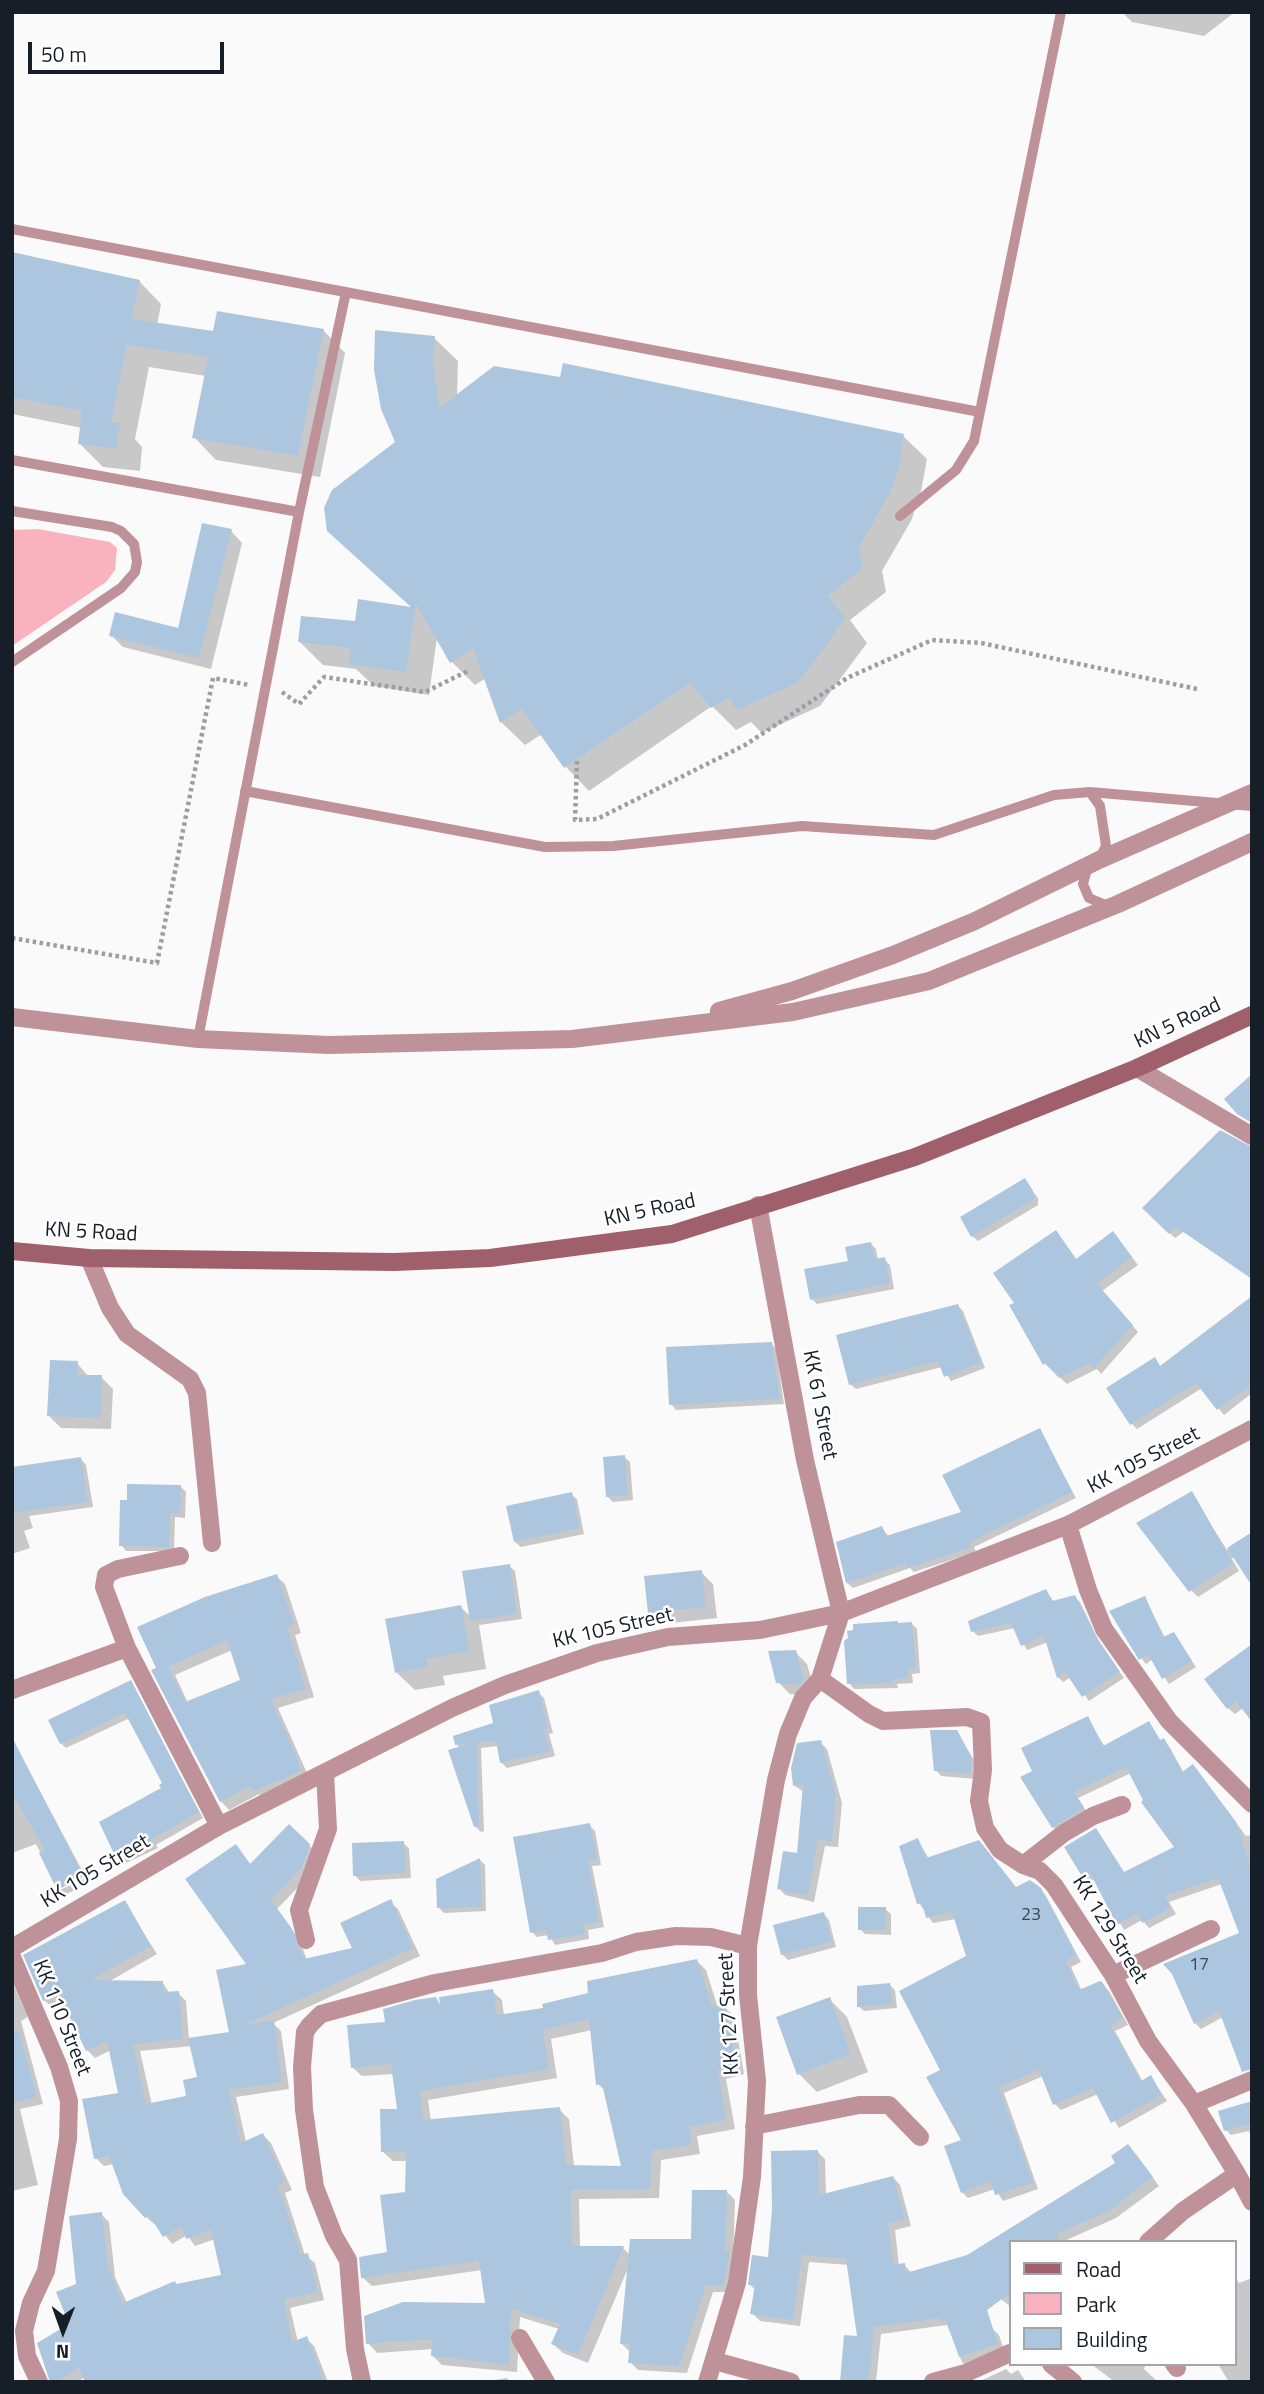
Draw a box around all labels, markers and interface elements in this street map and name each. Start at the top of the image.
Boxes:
scale bar [32,28,228,72]
text: 50 m [41,38,87,70]
street label: KN 5 Road [1131,993,1225,1055]
street label: KN 5 Road [602,1189,698,1233]
street label: KN 5 Road [44,1218,138,1248]
street label: KK 61 Street [796,1348,842,1462]
street label: KK 105 Street [1084,1422,1204,1500]
street label: KK 105 Street [550,1603,676,1655]
street label: KK 105 Street [37,1830,155,1914]
street label: KK 129 Street [1066,1871,1152,1989]
house number: 23 [1021,1905,1041,1927]
street label: KK 127 Street [714,1952,746,2076]
house number: 17 [1189,1955,1209,1977]
street label: KK 110 Street [26,1956,96,2080]
legend [1009,2240,1236,2366]
text: Road [1076,2253,1121,2285]
text: Park [1076,2288,1116,2320]
north arrow [28,2296,98,2366]
text: Building [1076,2323,1147,2355]
text: N [56,2338,69,2367]

